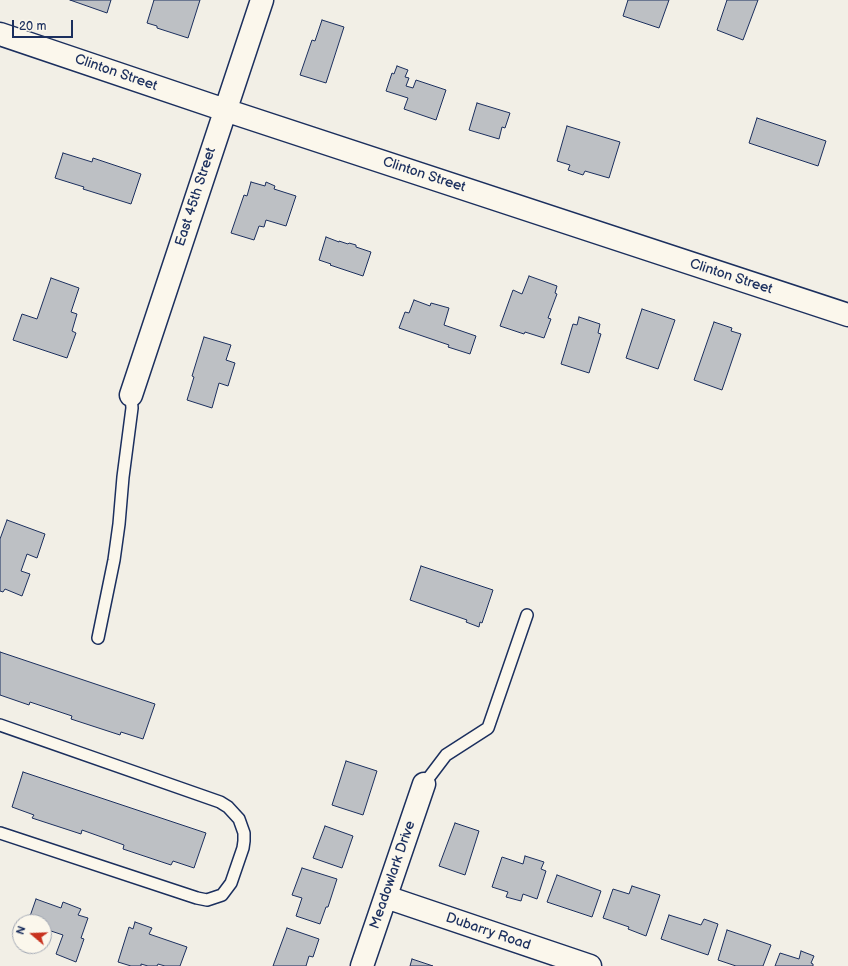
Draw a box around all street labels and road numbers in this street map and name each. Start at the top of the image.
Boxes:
street label: Clinton Street [73,51,159,95]
street label: East 45th Street [172,145,220,249]
street label: Clinton Street [380,154,468,196]
street label: Clinton Street [687,256,775,298]
street label: Meadowlark Drive [367,819,419,931]
street label: Dubarry Road [443,910,533,954]

